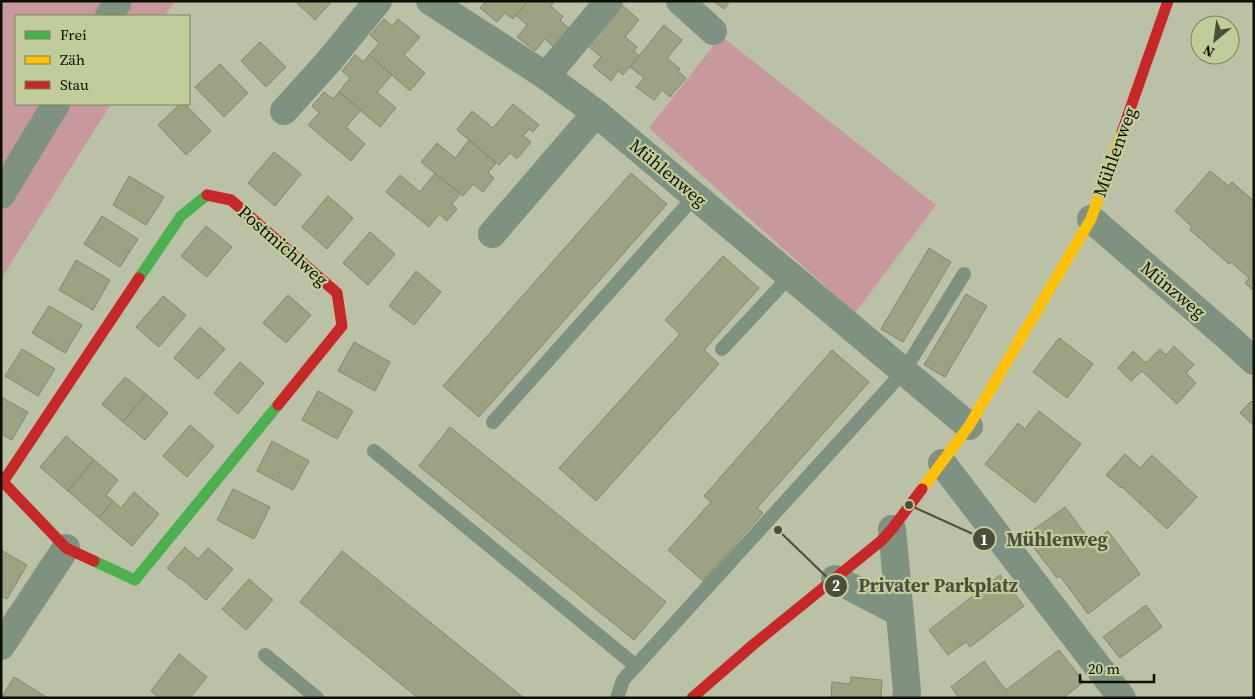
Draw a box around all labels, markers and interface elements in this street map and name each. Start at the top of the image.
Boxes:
legend [15,15,190,105]
north arrow [1190,15,1240,65]
text: Frei [60,24,87,45]
text: N [1199,40,1218,63]
text: Zäh [60,49,85,70]
text: Stau [60,74,89,95]
street label: Mühlenweg [1087,103,1142,200]
street label: Mühlenweg [624,133,712,212]
street label: Postmichlweg [233,199,334,292]
street label: Münzweg [1136,255,1211,324]
callout: Mühlenweg [972,522,1118,556]
text: Mühlenweg [1006,526,1108,552]
text: 1 [980,529,988,550]
callout: Privater Parkplatz [823,569,1028,603]
text: Privater Parkplatz [858,572,1018,598]
text: 2 [832,575,840,596]
scale bar [1080,652,1154,684]
text: 20 m [1088,658,1120,679]

